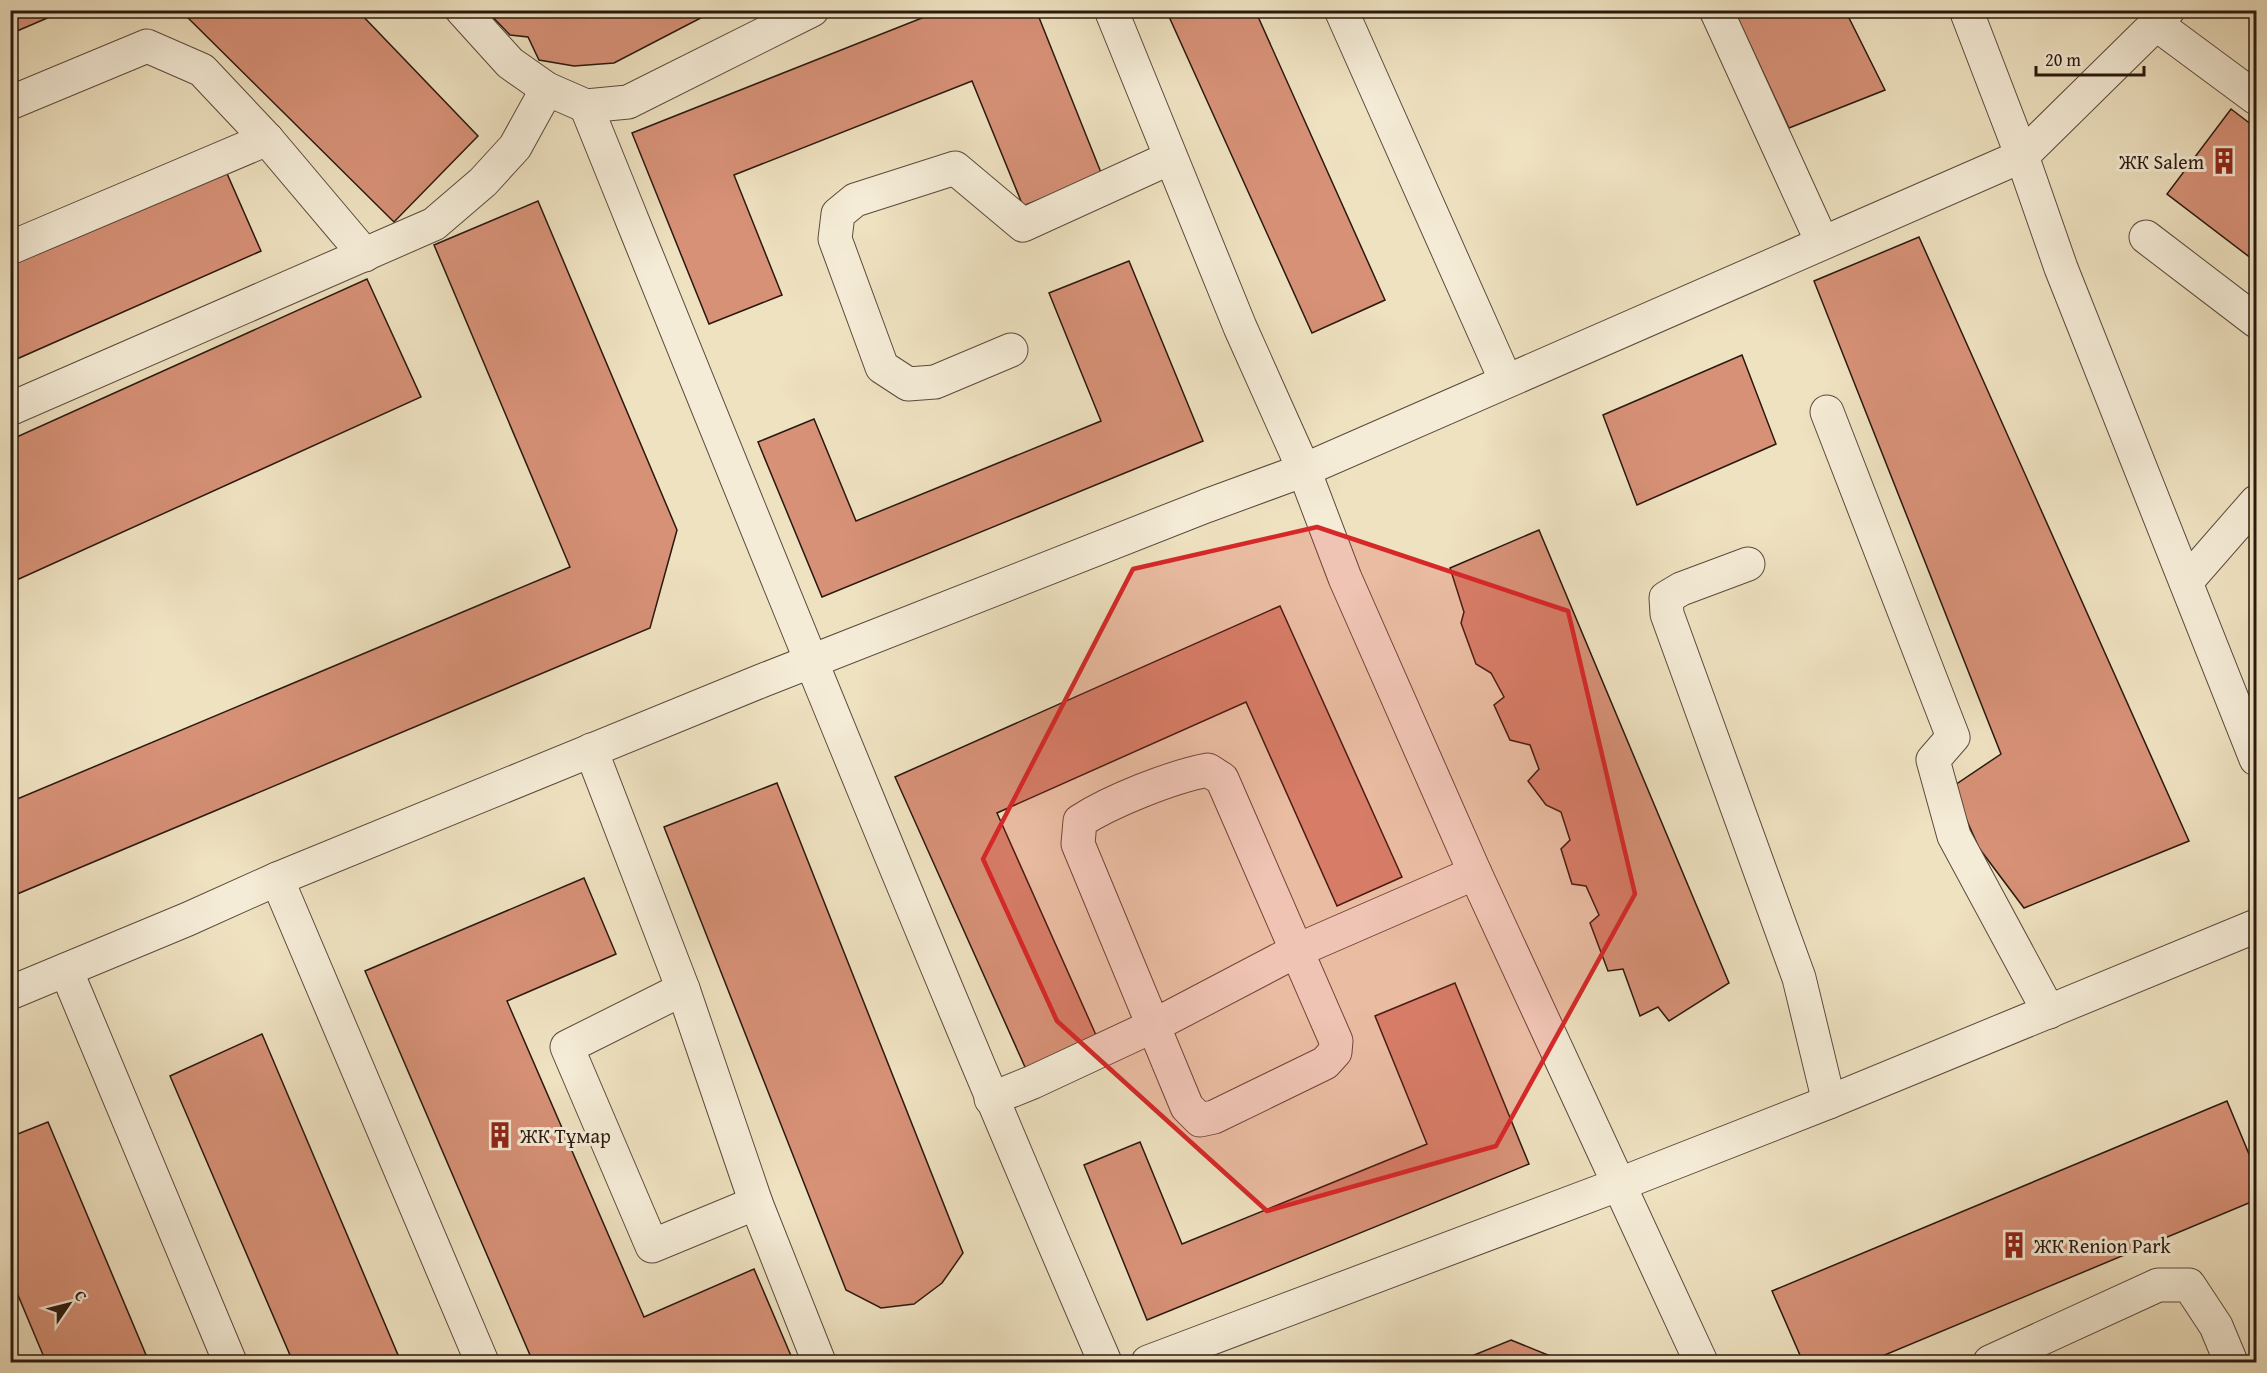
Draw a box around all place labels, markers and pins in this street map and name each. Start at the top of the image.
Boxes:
building icon: ЖК Salem [2209,146,2239,176]
place label: ЖК Salem [2118,147,2205,176]
building icon: ЖК Тұмар [485,1120,515,1150]
place label: ЖК Тұмар [519,1121,611,1150]
building icon: ЖК Renion Park [1999,1230,2029,1260]
place label: ЖК Renion Park [2033,1231,2171,1260]

